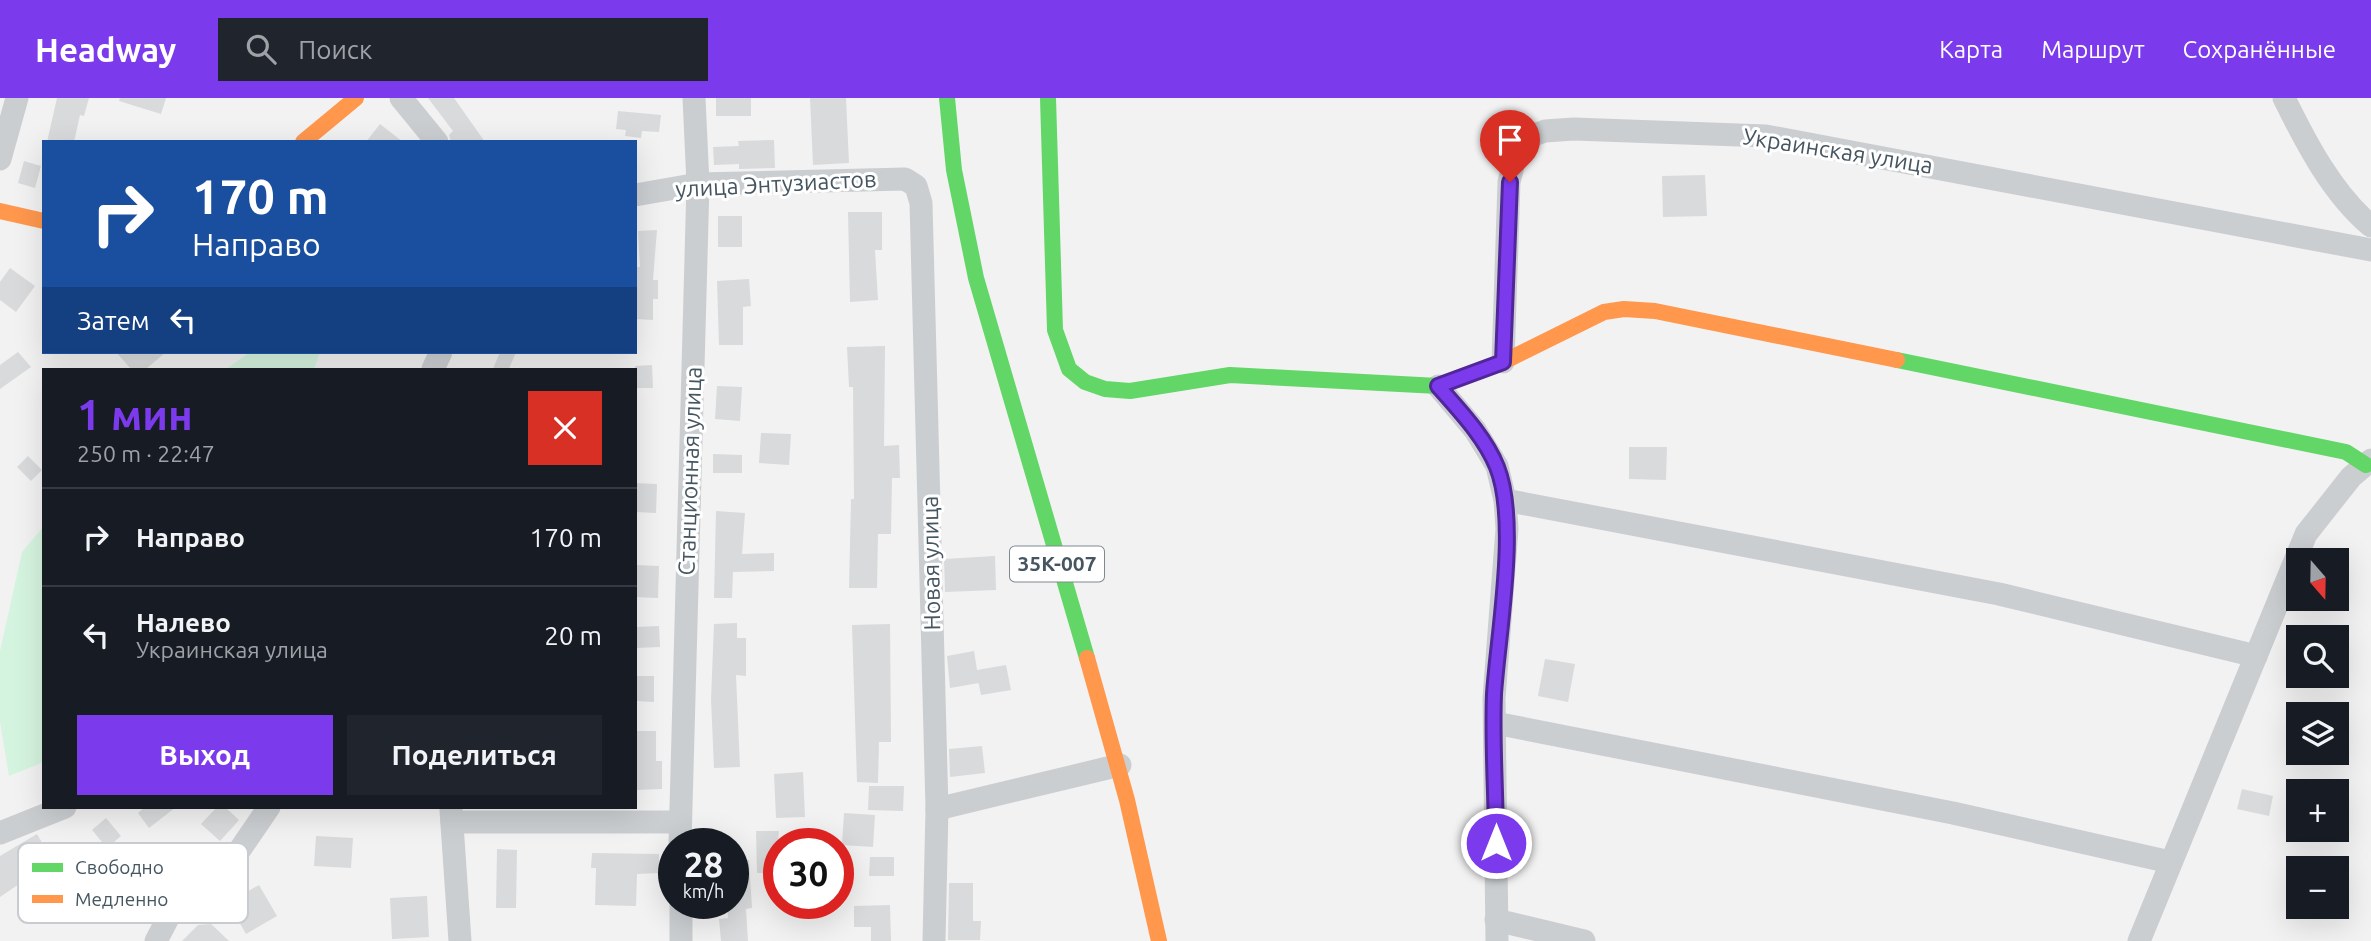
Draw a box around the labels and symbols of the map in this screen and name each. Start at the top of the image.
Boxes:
pin [1480,110,1540,182]
street label: Украинская улица [1741,123,1935,178]
street label: улица Энтузиастов [675,166,877,201]
street label: Станционная улица [673,366,706,576]
street label: Новая улица [917,495,944,631]
road number: 35К-007 [1010,546,1104,582]
north arrow [2286,548,2348,611]
position arrow [1459,806,1533,880]
speed limit sign: 30 [763,828,854,919]
legend [18,843,248,923]
text: Свободно [75,856,164,878]
text: Медленно [75,888,168,910]

